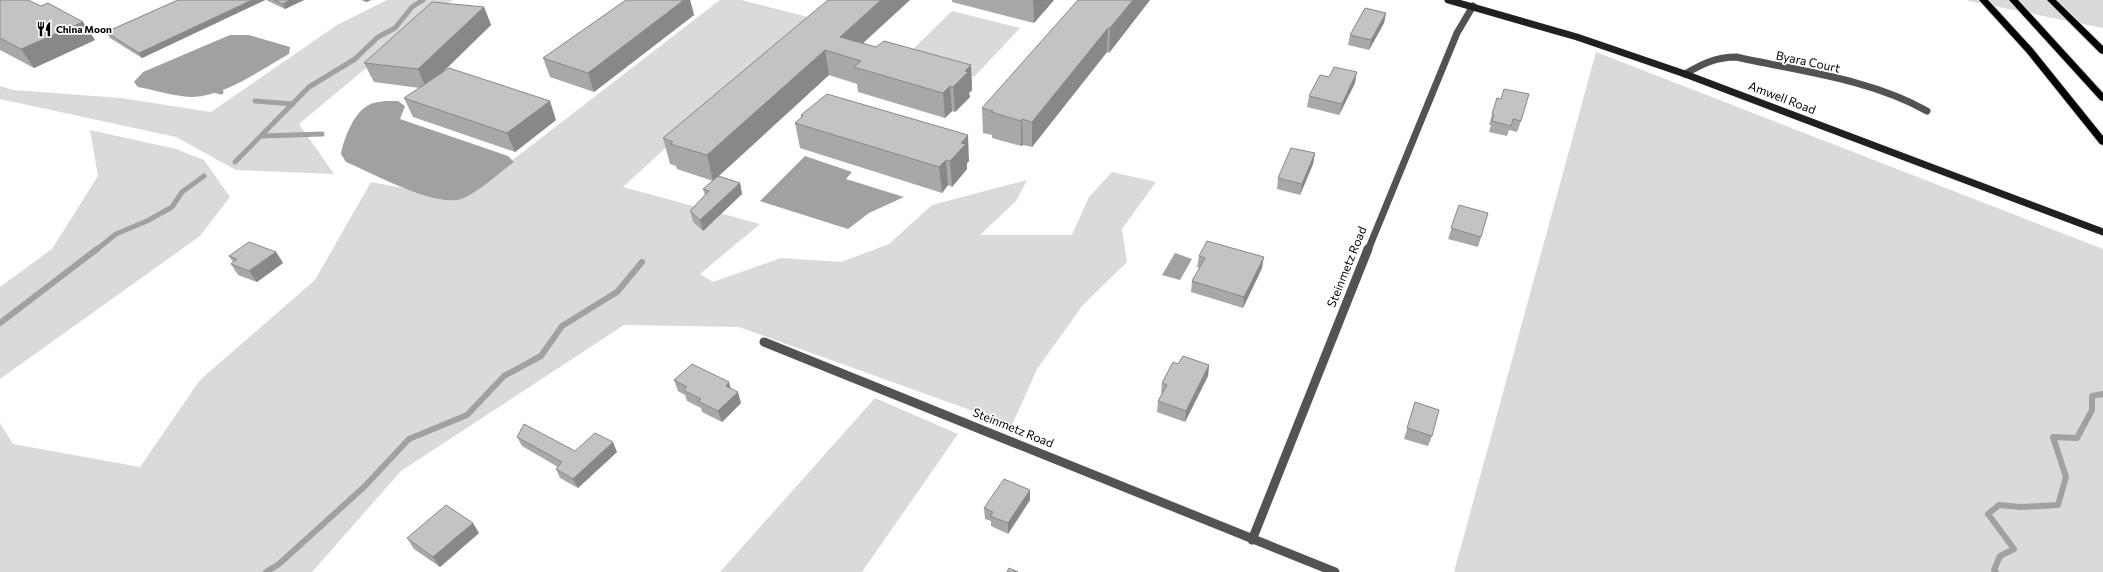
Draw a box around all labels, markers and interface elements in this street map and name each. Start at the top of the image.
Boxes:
restaurant icon: China Moon [35,20,53,38]
place label: China Moon [56,23,112,35]
street label: Byara Court [1775,47,1842,75]
street label: Amwell Road [1747,78,1818,116]
street label: Steinmetz Road [1323,224,1369,309]
street label: Steinmetz Road [971,404,1056,450]

